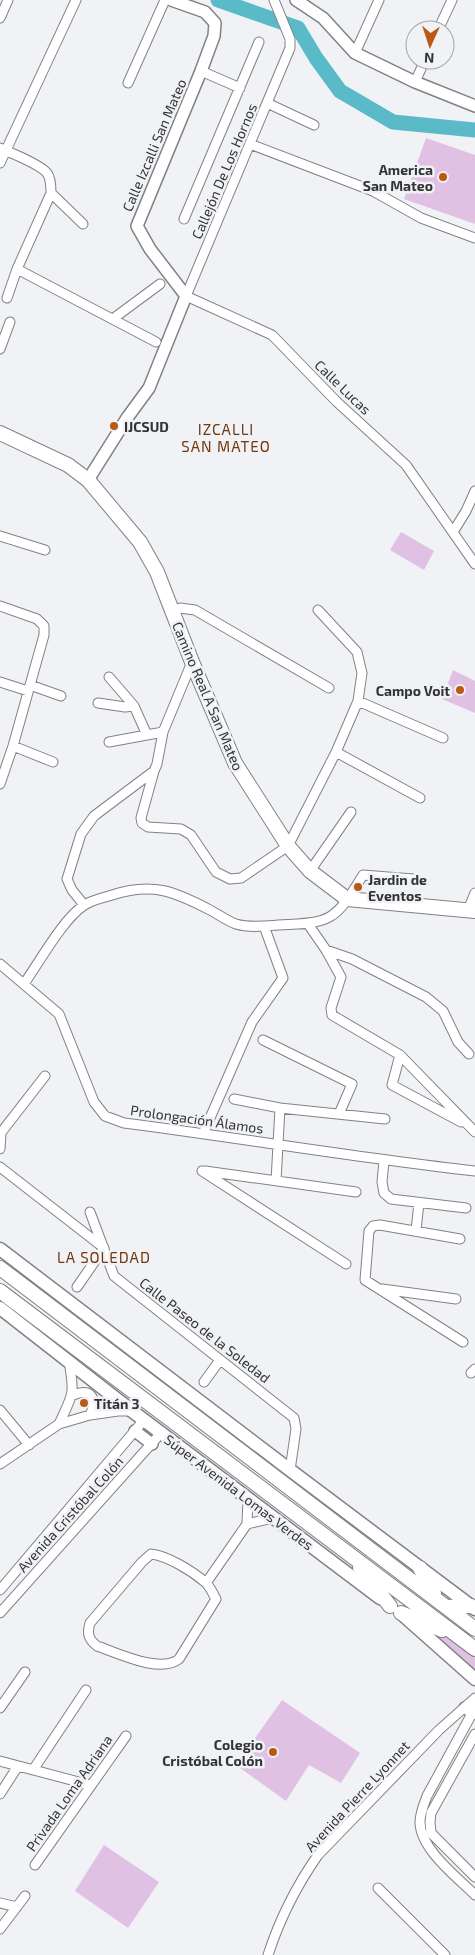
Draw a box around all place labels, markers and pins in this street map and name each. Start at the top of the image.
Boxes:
place label: America San Mateo [363,161,433,194]
marker: America San Mateo [437,171,449,183]
place label: IJCSUD [124,418,169,435]
marker: IJCSUD [108,420,120,432]
place label: Campo Voit [376,682,450,699]
marker: Campo Voit [454,684,466,696]
place label: Jardin de Eventos [368,871,427,904]
marker: Jardin de Eventos [352,881,364,893]
place label: Titán 3 [94,1395,139,1412]
marker: Titán 3 [78,1397,90,1409]
place label: Colegio Cristóbal Colón [162,1736,263,1769]
marker: Colegio Cristóbal Colón [267,1746,279,1758]

